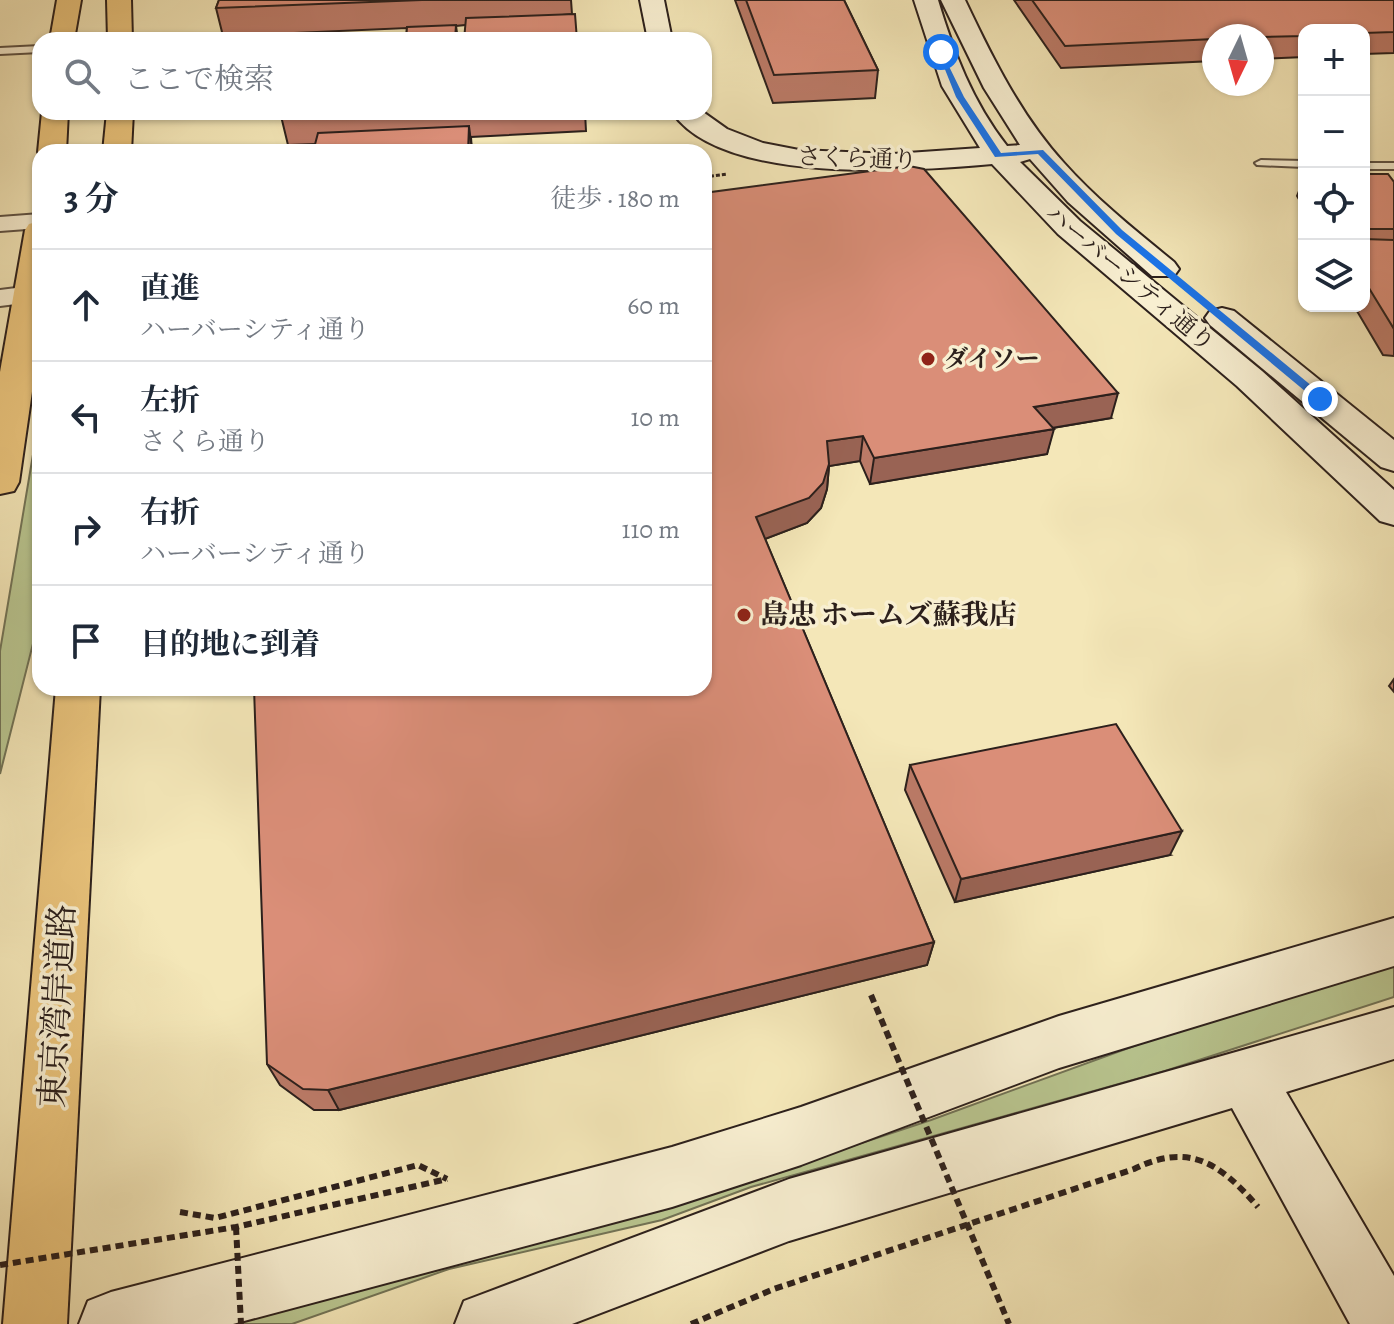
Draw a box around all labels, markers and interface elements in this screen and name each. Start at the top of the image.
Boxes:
north arrow [1202,24,1274,96]
map controls [1298,24,1370,312]
button: + [1298,24,1370,96]
search box [32,32,712,120]
route start [923,34,959,70]
icon: search [60,54,104,98]
text: ここで検索 [124,59,274,99]
button: − [1298,96,1370,168]
street label: さくら通り [796,140,918,176]
button: locate [1298,168,1370,240]
text: 3 分 [64,175,119,222]
text: 徒歩 · 180 m [550,181,680,216]
street label: ハーバーシティ通り [1038,197,1222,359]
button: layers [1298,240,1370,312]
text: 直進 [140,268,200,308]
icon: ahead [64,283,108,327]
text: 60 m [627,288,680,323]
text: ハーバーシティ通り [140,312,370,347]
place label: ダイソー [944,343,1040,375]
marker: ダイソー [919,350,937,368]
text: 左折 [140,380,200,420]
route end [1302,381,1338,417]
icon: left [64,395,108,439]
text: 10 m [630,400,680,435]
text: さくら通り [140,424,270,459]
text: 右折 [140,492,200,532]
icon: right [64,507,108,551]
text: 110 m [622,512,680,547]
text: ハーバーシティ通り [140,536,370,571]
place label: 島忠 ホームズ蘇我店 [760,596,1017,634]
marker: 島忠 ホームズ蘇我店 [735,606,753,624]
icon: arrive [64,619,108,663]
text: 目的地に到着 [140,624,320,664]
street label: 東京湾岸道路 [28,903,86,1109]

